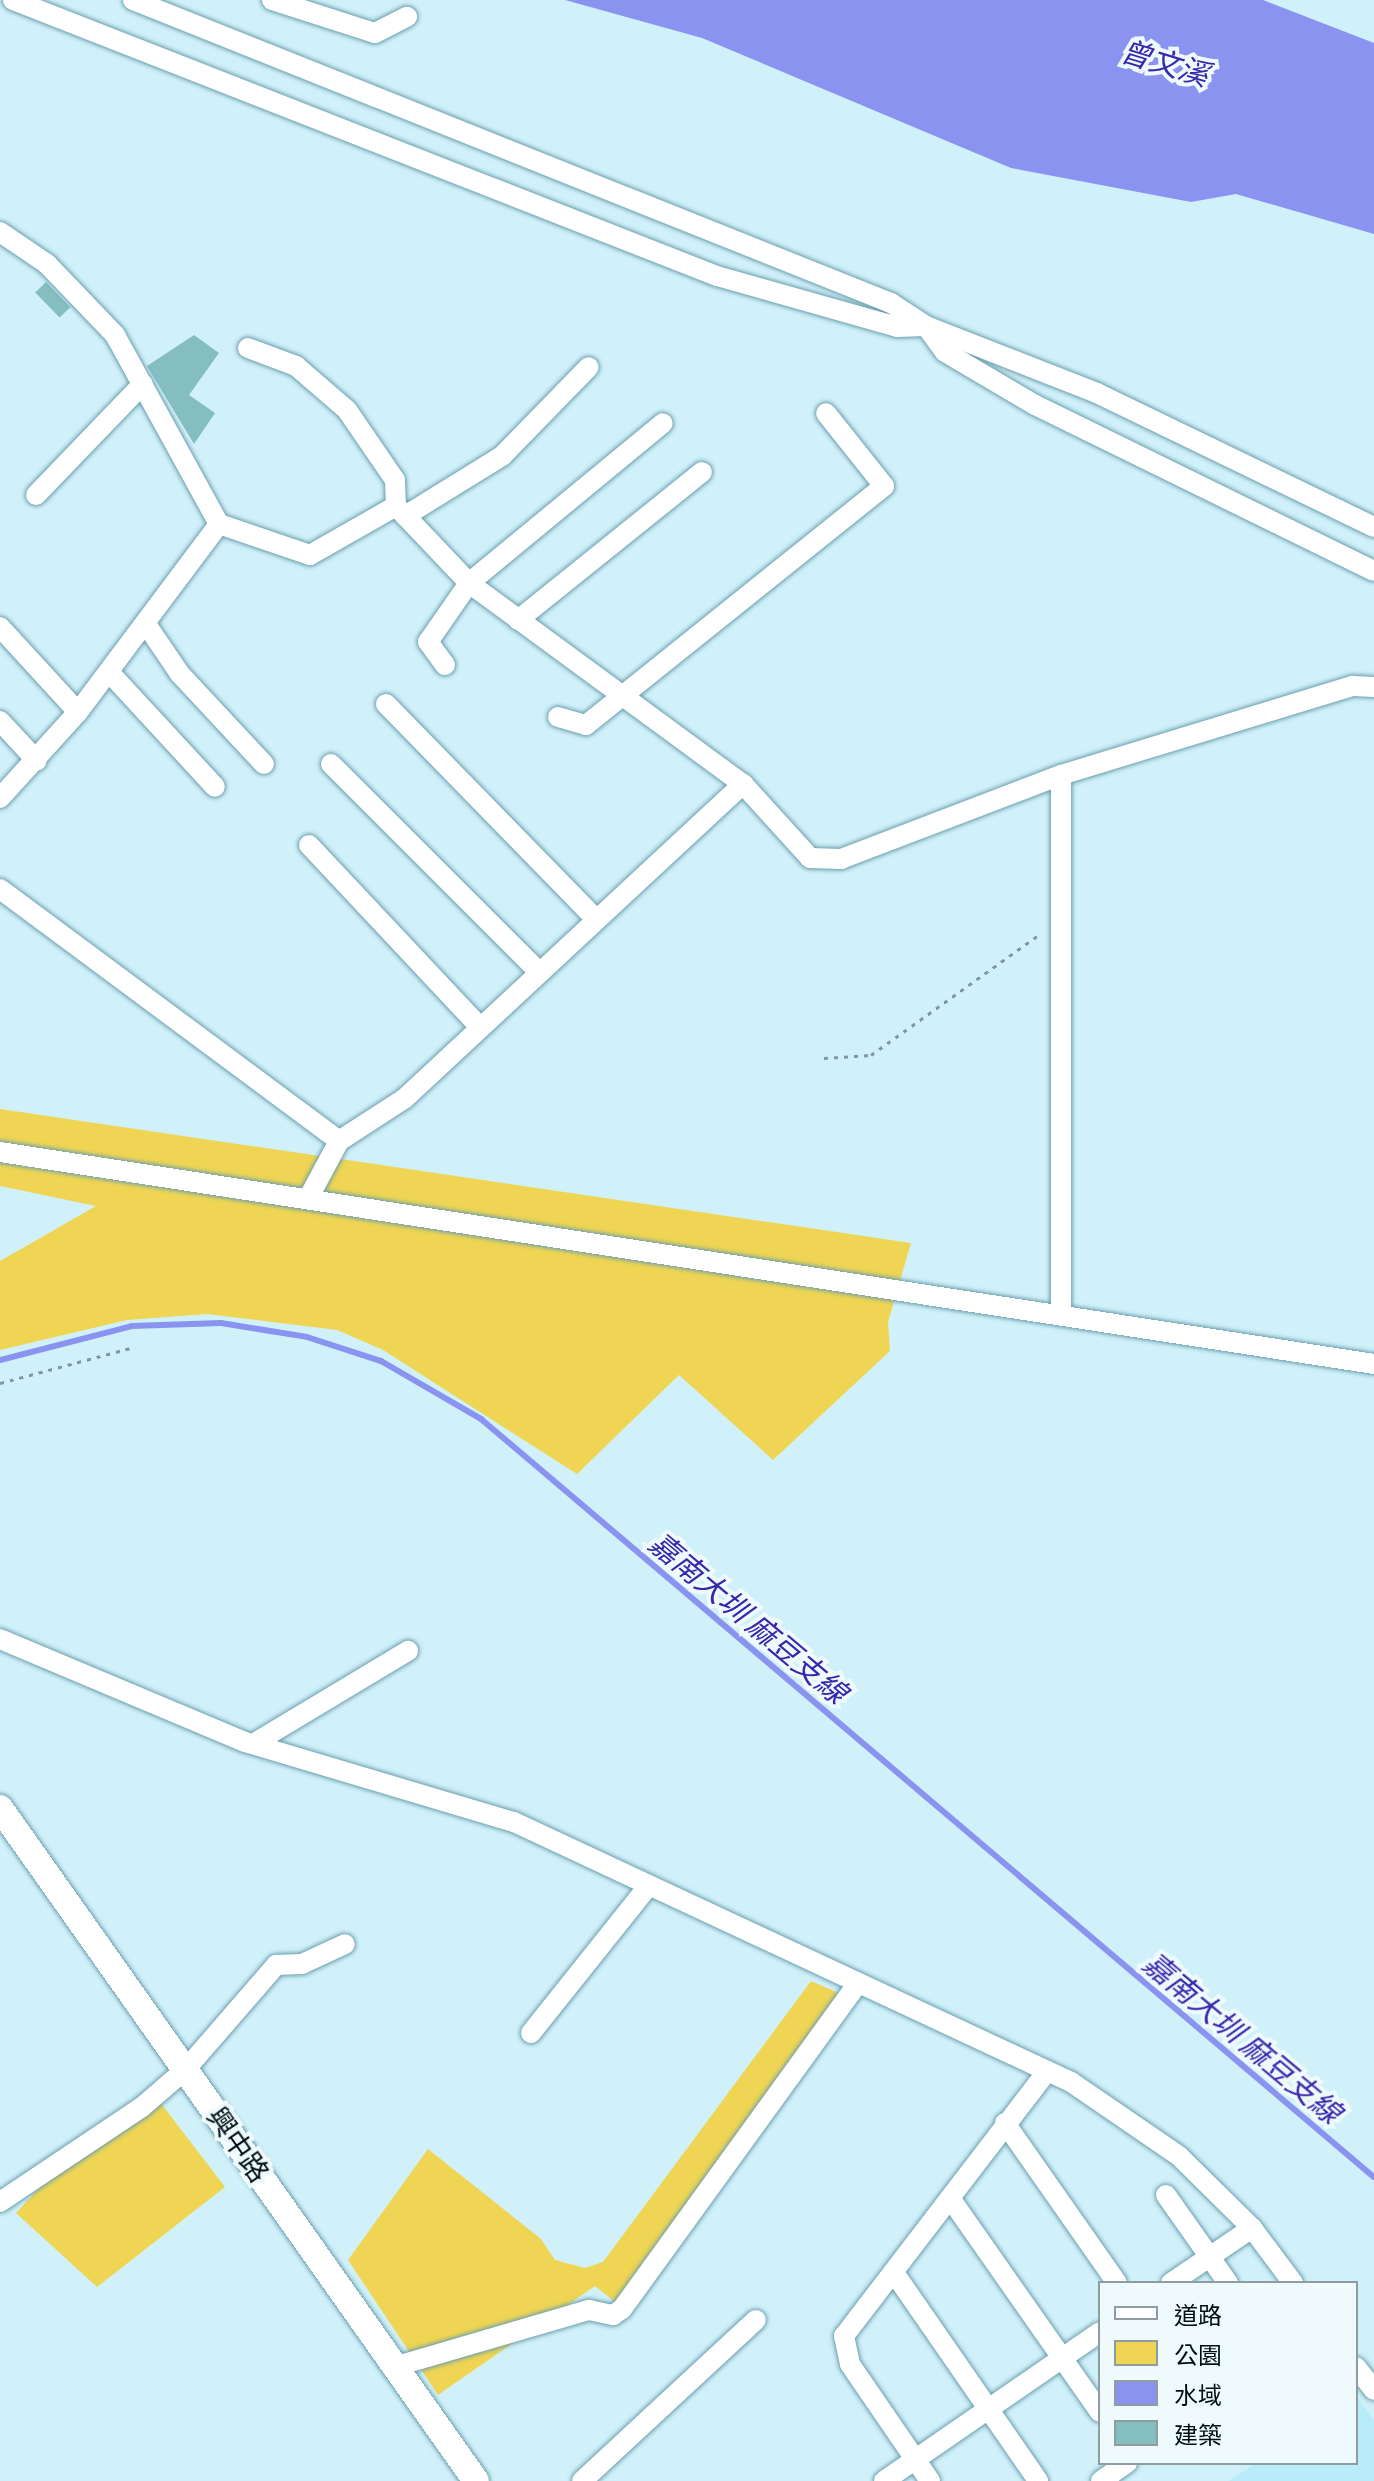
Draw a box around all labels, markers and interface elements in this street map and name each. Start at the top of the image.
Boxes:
water label: 曾文溪 [1117,32,1213,92]
water label: 嘉南大圳 麻豆支線 [643,1524,855,1710]
water label: 嘉南大圳 麻豆支線 [1137,1944,1349,2130]
street label: 興中路 [201,2100,277,2188]
legend [1098,2281,1358,2465]
text: 道路 [1174,2300,1222,2329]
text: 公園 [1174,2340,1222,2369]
text: 水域 [1174,2380,1222,2409]
text: 建築 [1174,2420,1222,2449]

